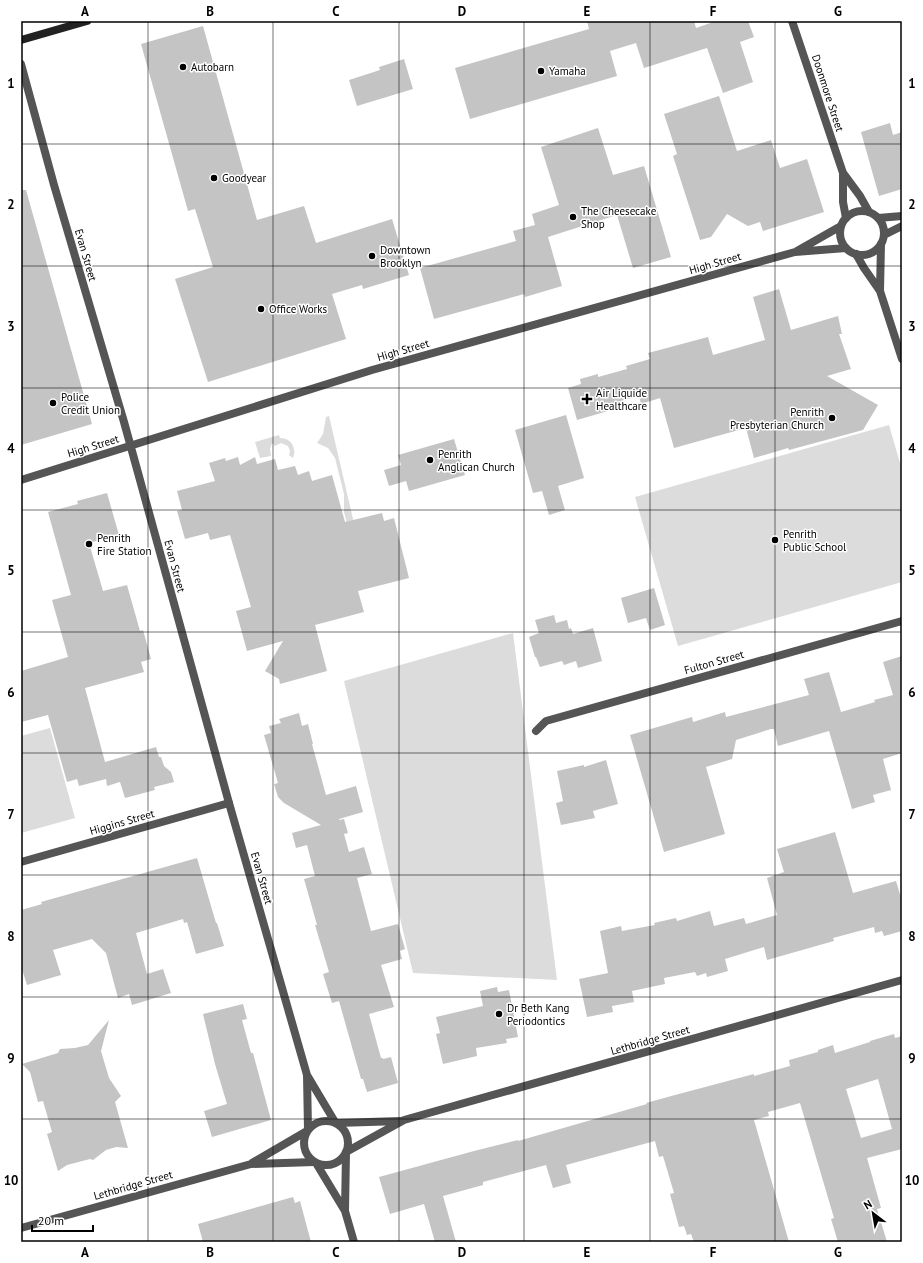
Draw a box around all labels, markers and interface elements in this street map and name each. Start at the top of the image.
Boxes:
text: A [81,3,89,20]
text: B [206,3,214,20]
text: C [332,3,340,20]
text: D [458,3,466,20]
text: E [584,3,591,20]
text: F [710,3,717,20]
text: G [834,3,842,20]
street label: Doonmore Street [809,53,847,134]
place label: Autobarn [191,60,234,74]
marker: Autobarn [178,62,188,72]
place label: Yamaha [549,64,586,78]
marker: Yamaha [536,66,546,76]
text: 1 [7,75,15,92]
text: 1 [908,75,916,92]
place label: Goodyear [222,171,266,185]
marker: Goodyear [209,173,219,183]
text: 2 [7,196,15,213]
text: 2 [908,196,916,213]
place label: The Cheesecake Shop [581,204,657,231]
marker: The Cheesecake Shop [568,212,578,222]
street label: Evan Street [72,227,100,283]
place label: Downtown Brooklyn [380,243,431,270]
street label: High Street [687,249,743,277]
marker: Downtown Brooklyn [367,251,377,261]
place label: Office Works [269,302,328,316]
marker: Office Works [256,304,266,314]
text: 3 [7,318,15,335]
text: 3 [908,318,916,335]
street label: High Street [375,336,431,364]
place label: Air Liquide Healthcare [596,386,648,413]
place label: Police Credit Union [61,390,120,417]
marker: Air Liquide Healthcare [581,393,593,405]
marker: Police Credit Union [48,398,58,408]
place label: Penrith Presbyterian Church [730,405,824,432]
marker: Penrith Presbyterian Church [827,413,837,423]
street label: High Street [65,431,121,460]
text: 4 [7,440,15,457]
text: 4 [908,440,916,457]
place label: Penrith Anglican Church [438,447,515,474]
marker: Penrith Anglican Church [425,455,435,465]
place label: Penrith Public School [783,527,847,554]
place label: Penrith Fire Station [97,531,152,558]
marker: Penrith Public School [770,535,780,545]
street label: Evan Street [161,538,189,594]
marker: Penrith Fire Station [84,539,94,549]
text: 5 [7,562,15,579]
text: 5 [908,562,916,579]
street label: Fulton Street [683,647,746,677]
text: 6 [7,684,15,701]
text: 6 [908,684,916,701]
text: 7 [7,806,15,823]
street label: Higgins Street [88,806,156,838]
text: 7 [908,806,916,823]
street label: Evan Street [248,850,276,906]
text: 8 [7,928,15,945]
text: 8 [908,928,916,945]
place label: Dr Beth Kang Periodontics [507,1001,569,1028]
marker: Dr Beth Kang Periodontics [494,1009,504,1019]
street label: Lethbridge Street [609,1022,691,1058]
text: 9 [7,1050,15,1067]
text: 9 [908,1050,916,1067]
street label: Lethbridge Street [92,1167,174,1203]
text: 10 [4,1172,18,1189]
text: 10 [905,1172,919,1189]
north arrow [853,1193,893,1233]
text: N [861,1197,875,1212]
scale bar [32,1207,93,1233]
text: 20 m [38,1213,64,1228]
text: A [81,1244,89,1261]
text: B [206,1244,214,1261]
text: C [332,1244,340,1261]
text: D [458,1244,466,1261]
text: E [584,1244,591,1261]
text: F [710,1244,717,1261]
text: G [834,1244,842,1261]

